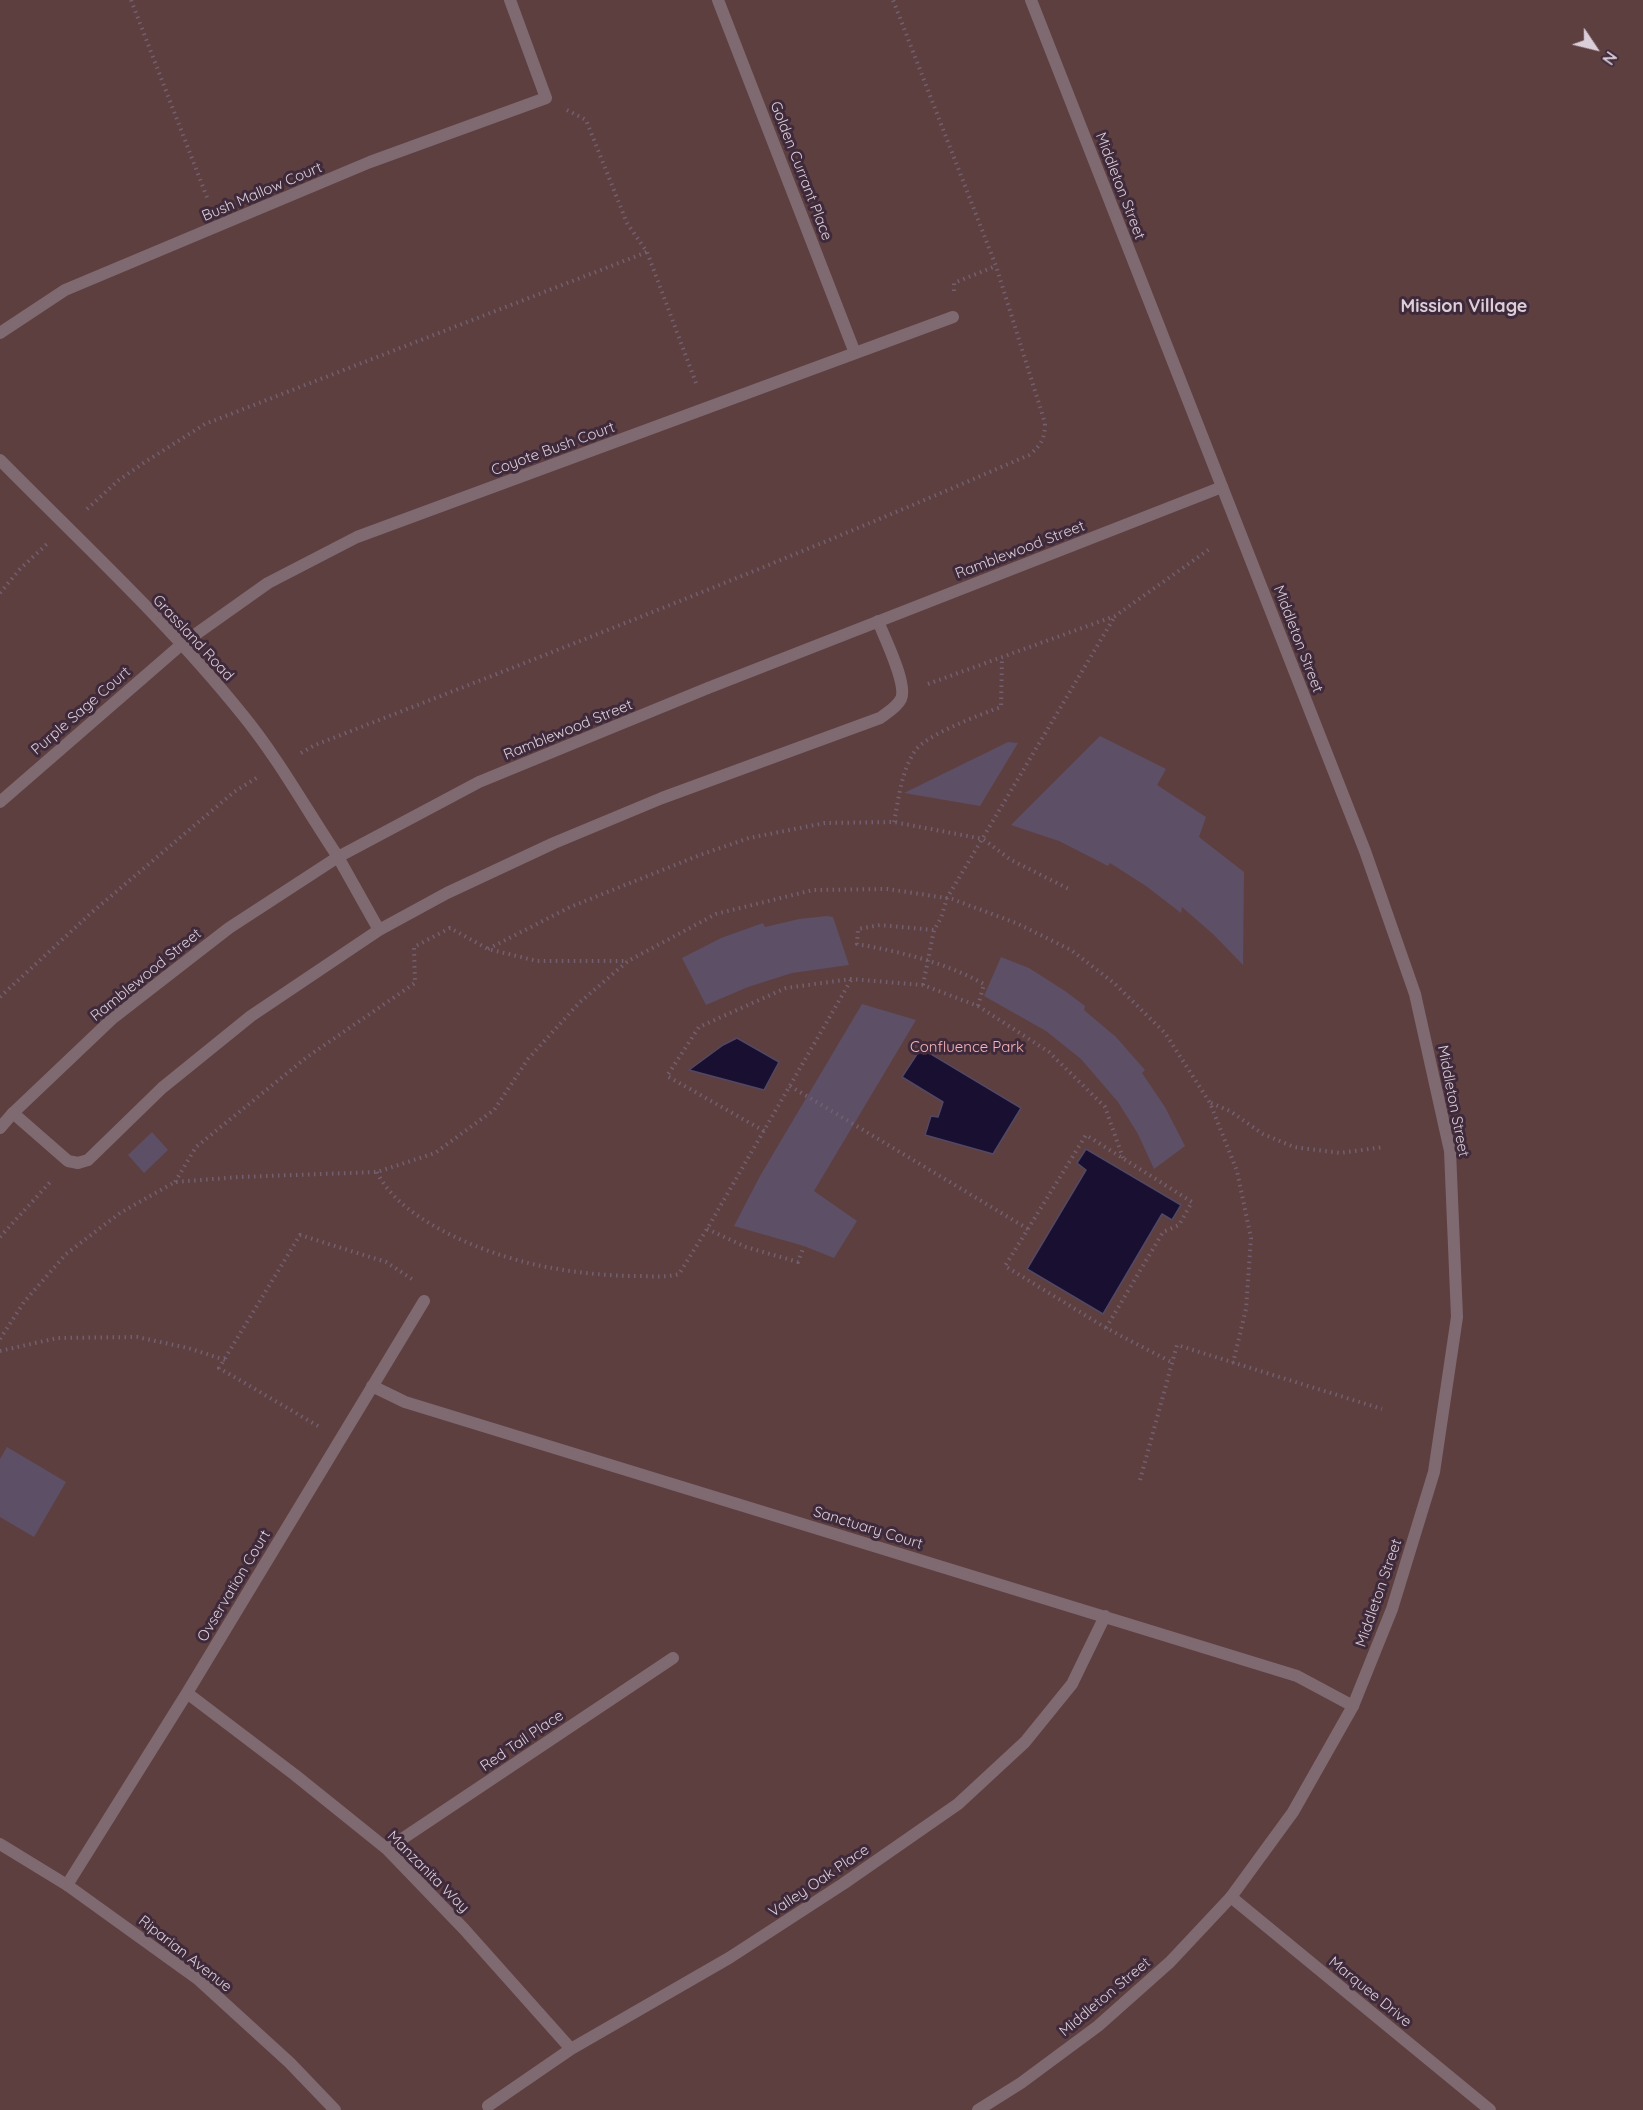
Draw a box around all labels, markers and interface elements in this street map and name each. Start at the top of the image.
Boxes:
north arrow [1565,18,1625,78]
text: N [1598,48,1621,69]
street label: Golden Currant Place [766,99,836,243]
street label: Middleton Street [1091,130,1149,242]
street label: Bush Mallow Court [199,159,325,225]
district label: Mission Village [1401,296,1527,318]
street label: Coyote Bush Court [489,418,617,480]
street label: Ramblewood Street [953,517,1087,583]
street label: Middleton Street [1269,583,1327,695]
street label: Grassland Road [149,591,237,685]
street label: Purple Sage Court [28,663,134,759]
street label: Ramblewood Street [501,696,635,764]
street label: Ramblewood Street [87,925,205,1025]
park label: Confluence Park [910,1038,1024,1056]
street label: Middleton Street [1433,1044,1473,1158]
street label: Sanctuary Court [811,1503,925,1553]
street label: Ovservation Court [194,1527,274,1645]
street label: Middleton Street [1352,1536,1406,1650]
street label: Red Tail Place [477,1706,567,1776]
street label: Manzanita Way [383,1827,473,1917]
street label: Valley Oak Place [765,1841,873,1921]
street label: Riparian Avenue [135,1912,235,1996]
street label: Marquee Drive [1325,1953,1415,2031]
street label: Middleton Street [1056,1954,1154,2040]

